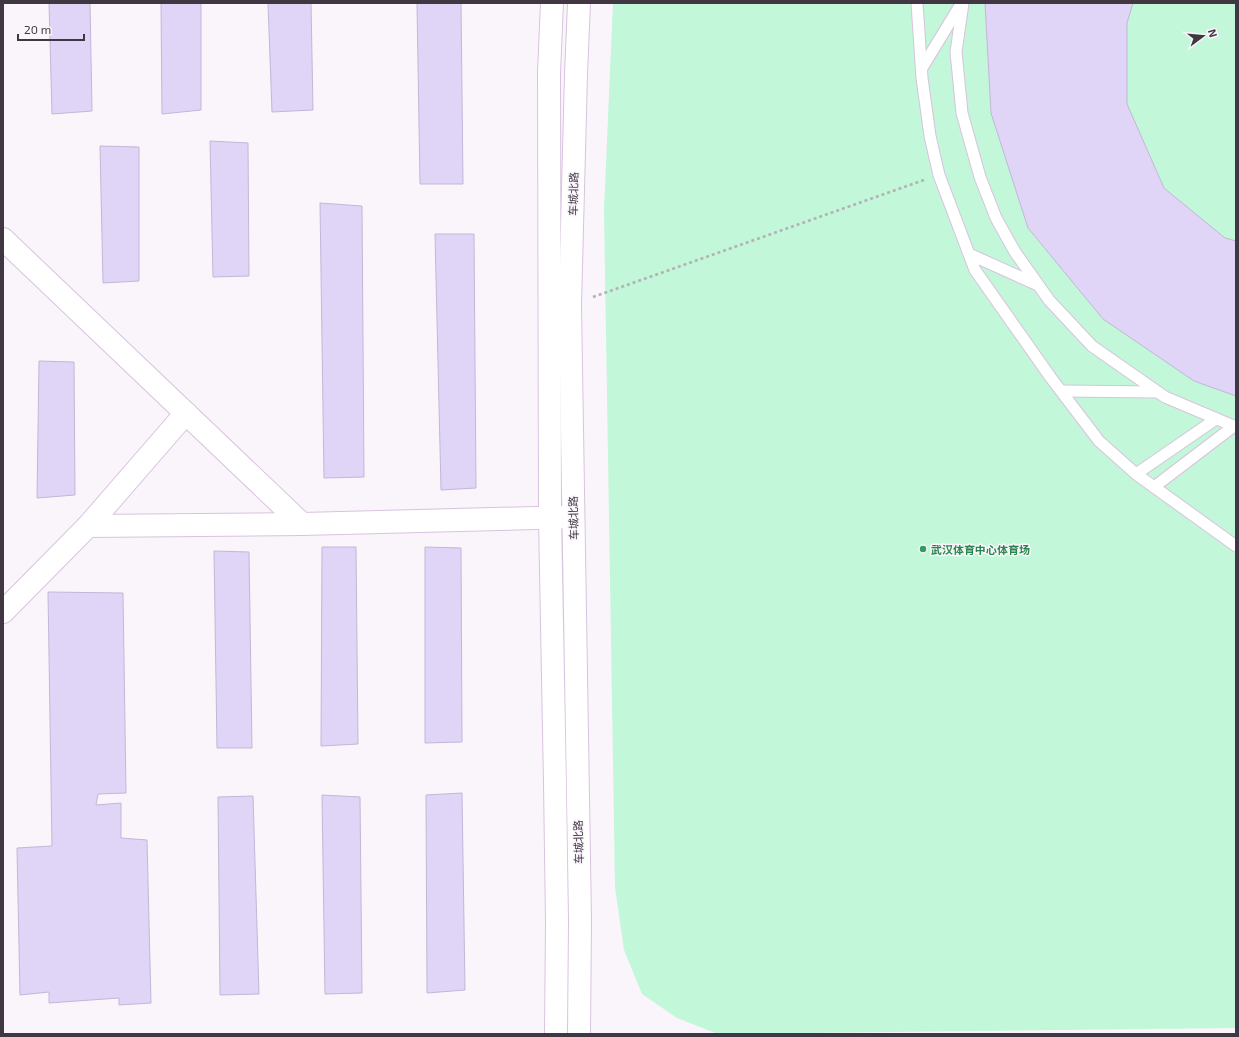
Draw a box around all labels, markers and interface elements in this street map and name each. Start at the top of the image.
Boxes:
scale bar [18,16,84,42]
north arrow [1183,16,1223,56]
text: 20 m [24,22,51,36]
text: N [1206,27,1220,39]
street label: 车城北路 [566,172,580,216]
street label: 车城北路 [566,496,580,540]
place label: 武汉体育中心体育场 [931,543,1030,556]
marker: 武汉体育中心体育场 [918,544,928,554]
street label: 车城北路 [571,820,585,864]

